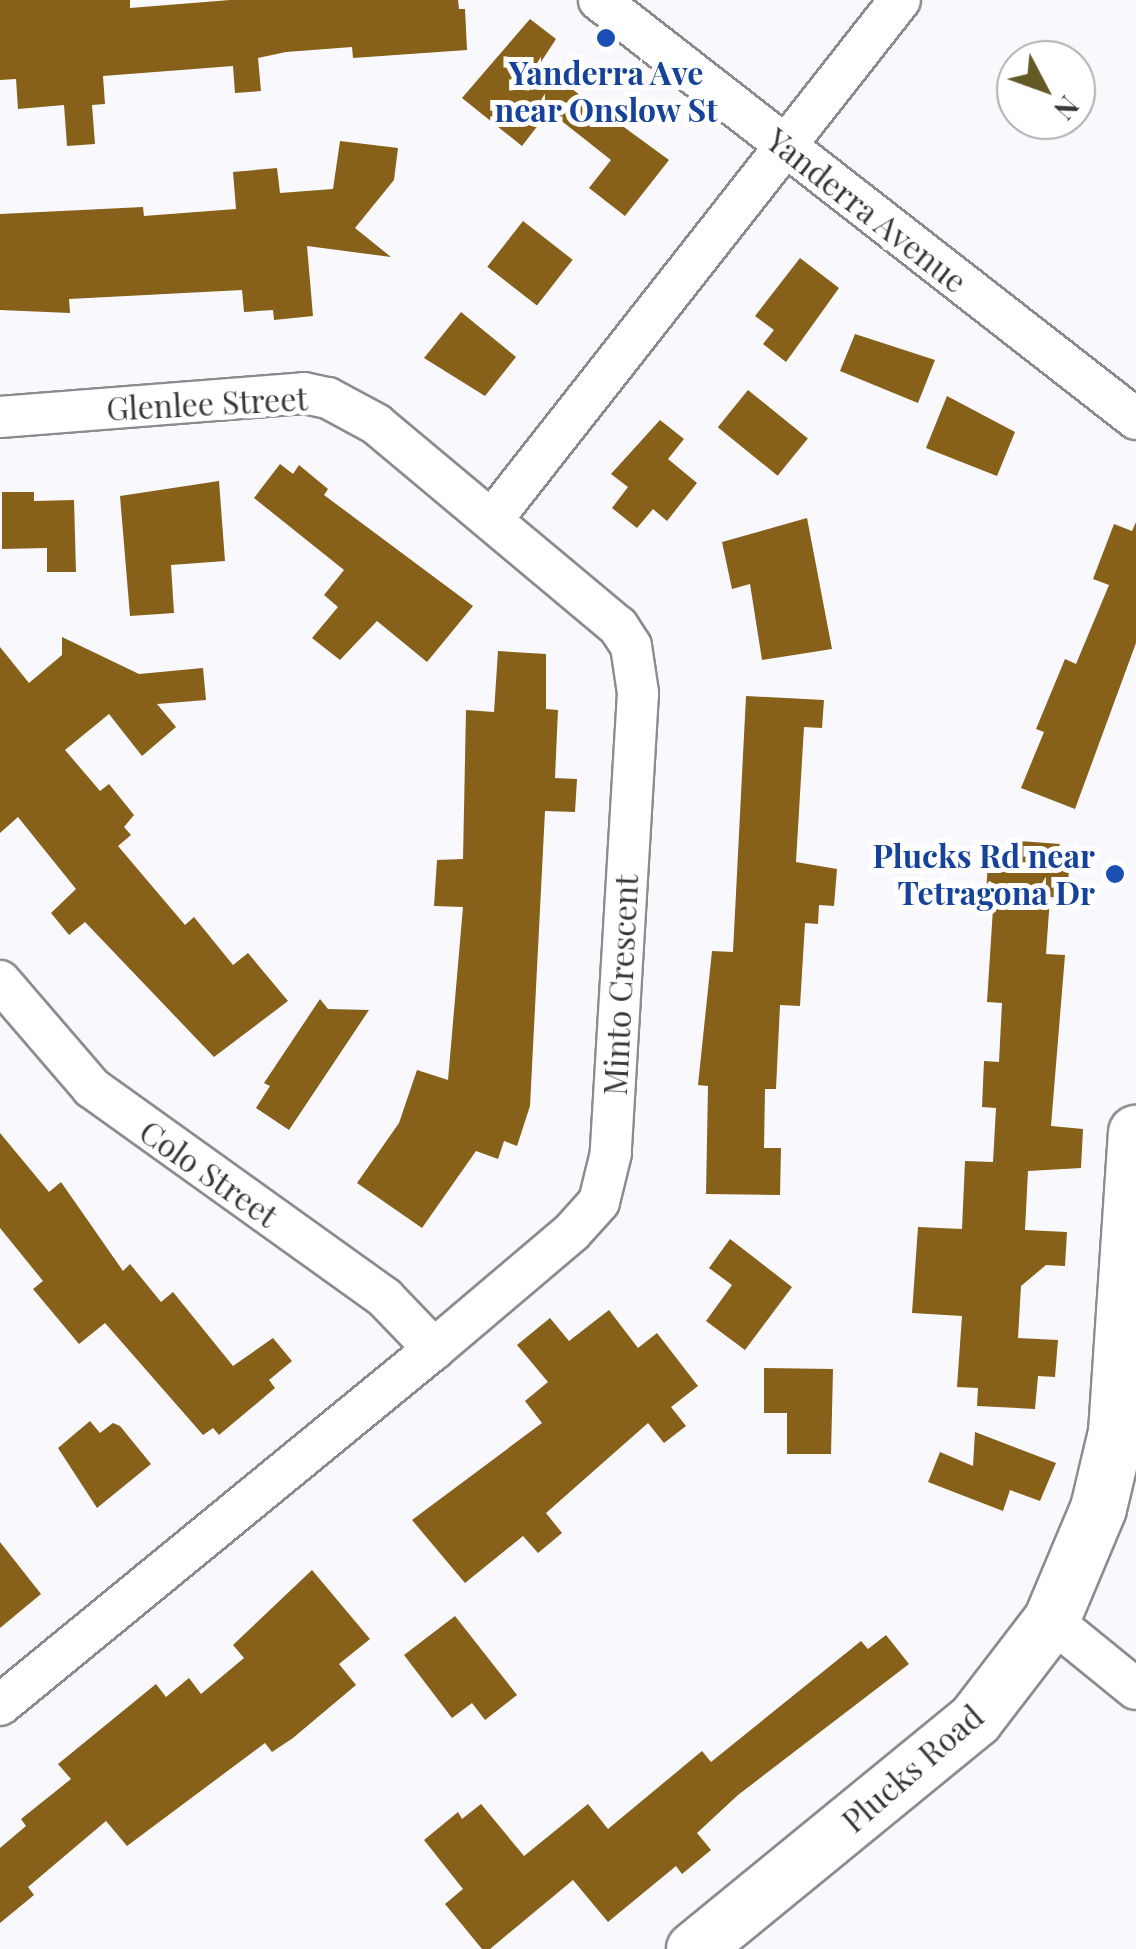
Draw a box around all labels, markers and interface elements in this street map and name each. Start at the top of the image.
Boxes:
marker: Yanderra Ave near Onslow St [595,27,617,49]
north arrow [996,40,1096,140]
place label: Yanderra Ave near Onslow St [494,54,718,129]
text: N [1047,89,1088,128]
street label: Yanderra Avenue [759,120,975,300]
street label: Glenlee Street [105,379,309,427]
place label: Plucks Rd near Tetragona Dr [873,837,1095,912]
marker: Plucks Rd near Tetragona Dr [1104,863,1126,885]
street label: Minto Crescent [595,873,645,1097]
street label: Colo Street [133,1112,285,1234]
street label: Plucks Road [834,1696,990,1840]

